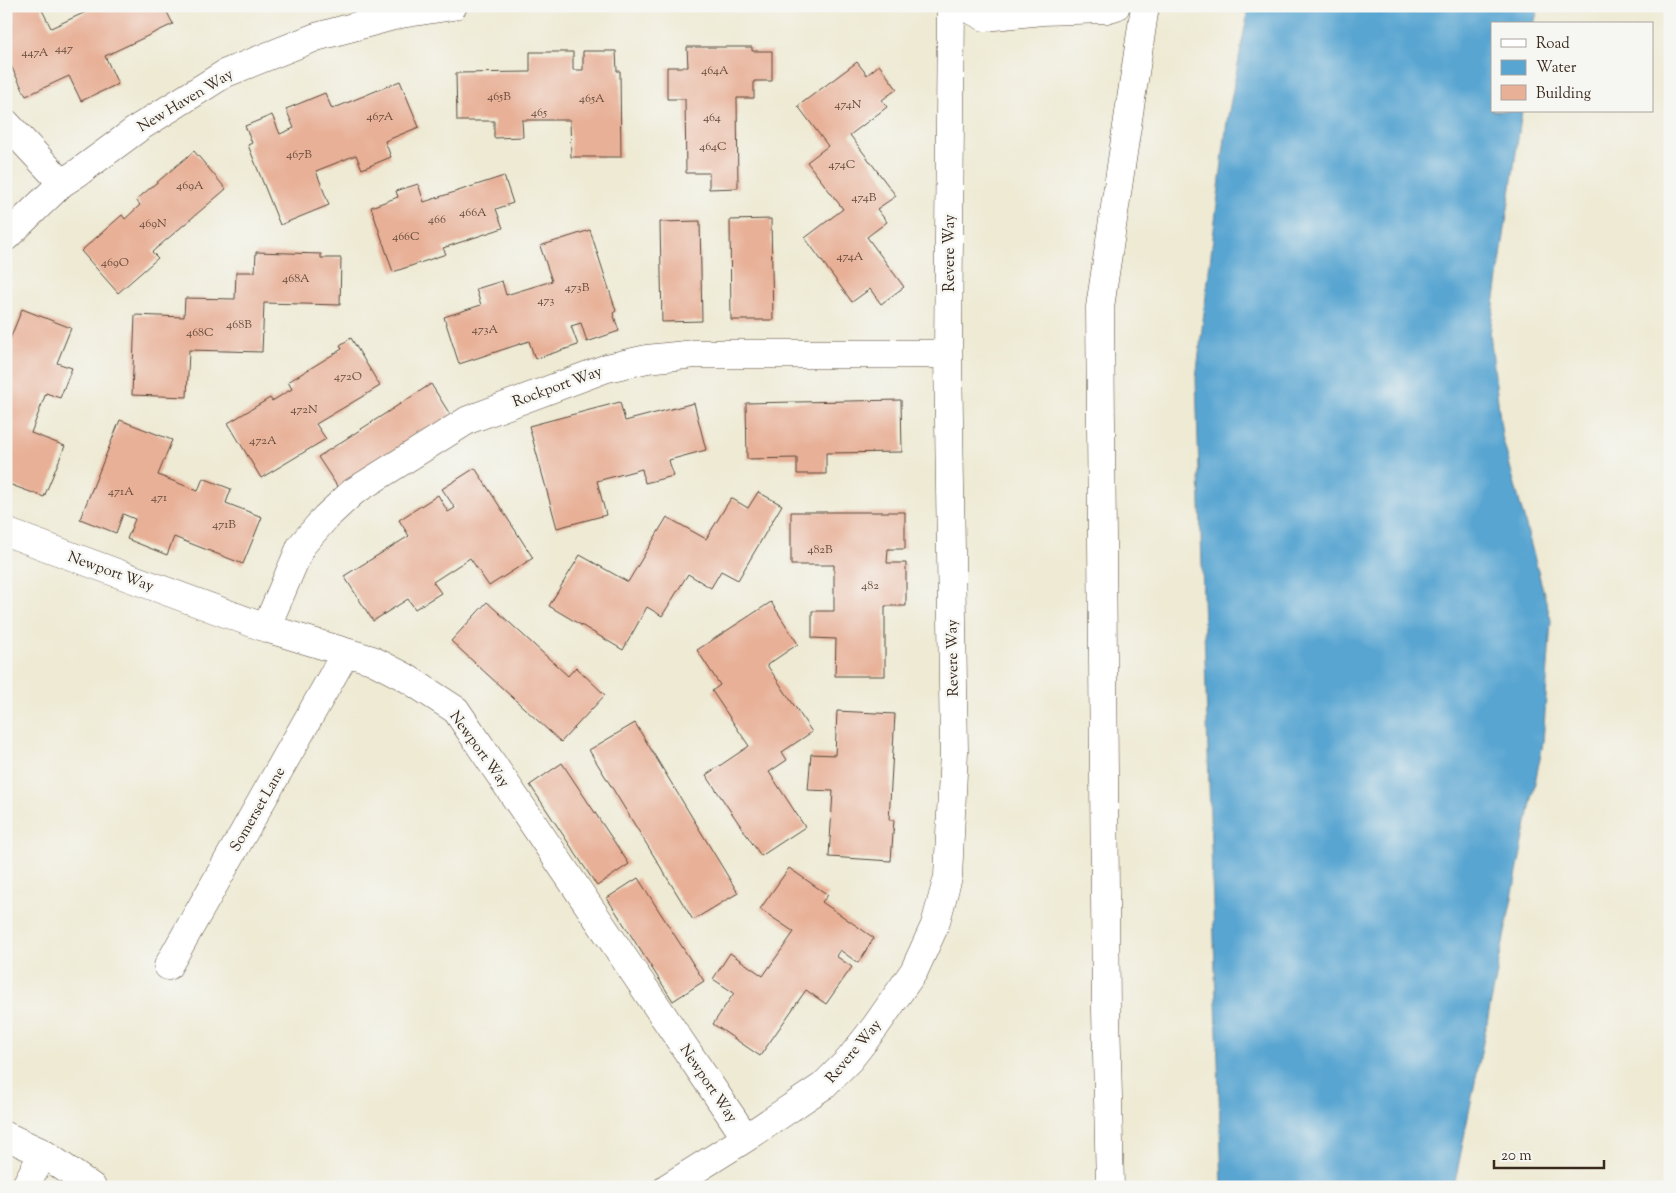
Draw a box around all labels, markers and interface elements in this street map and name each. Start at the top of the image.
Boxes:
legend [1491,22,1654,112]
text: Road [1536,34,1570,55]
house number: 447 [55,40,73,58]
house number: 447A [21,44,49,62]
text: Water [1536,58,1577,79]
house number: 464A [701,62,729,80]
street label: New Haven Way [134,64,238,138]
text: Building [1536,84,1591,105]
house number: 465B [487,88,511,106]
house number: 465A [579,90,605,108]
house number: 474N [835,96,862,114]
house number: 465 [531,104,547,122]
house number: 467A [367,108,394,126]
house number: 464 [703,109,721,127]
house number: 464C [699,138,727,156]
house number: 467B [286,146,312,164]
house number: 474C [829,156,855,174]
house number: 469A [176,177,204,195]
house number: 474B [852,189,877,207]
house number: 466A [459,204,487,222]
house number: 466 [428,211,446,229]
street label: Revere Way [940,214,961,292]
house number: 469N [139,215,167,233]
house number: 466C [392,228,420,246]
house number: 474A [836,248,864,266]
house number: 469O [101,254,129,272]
house number: 468A [282,270,310,288]
house number: 473B [565,279,590,297]
house number: 473 [538,292,555,310]
house number: 468B [226,316,252,334]
house number: 473A [472,321,499,339]
house number: 468C [186,324,214,342]
street label: Rockport Way [510,361,606,413]
house number: 472O [334,368,362,386]
house number: 472N [290,401,318,419]
house number: 472A [249,432,277,450]
house number: 471A [108,483,134,501]
house number: 471 [151,489,167,507]
house number: 471B [212,516,236,534]
house number: 482B [807,541,833,559]
street label: Newport Way [65,547,157,598]
house number: 482 [861,577,879,595]
street label: Revere Way [942,619,965,697]
street label: Newport Way [444,707,514,793]
street label: Somerset Lane [225,763,291,856]
street label: Revere Way [821,1015,887,1088]
street label: Newport Way [674,1041,742,1128]
scale bar [1494,1138,1604,1170]
text: 20 m [1501,1146,1532,1167]

